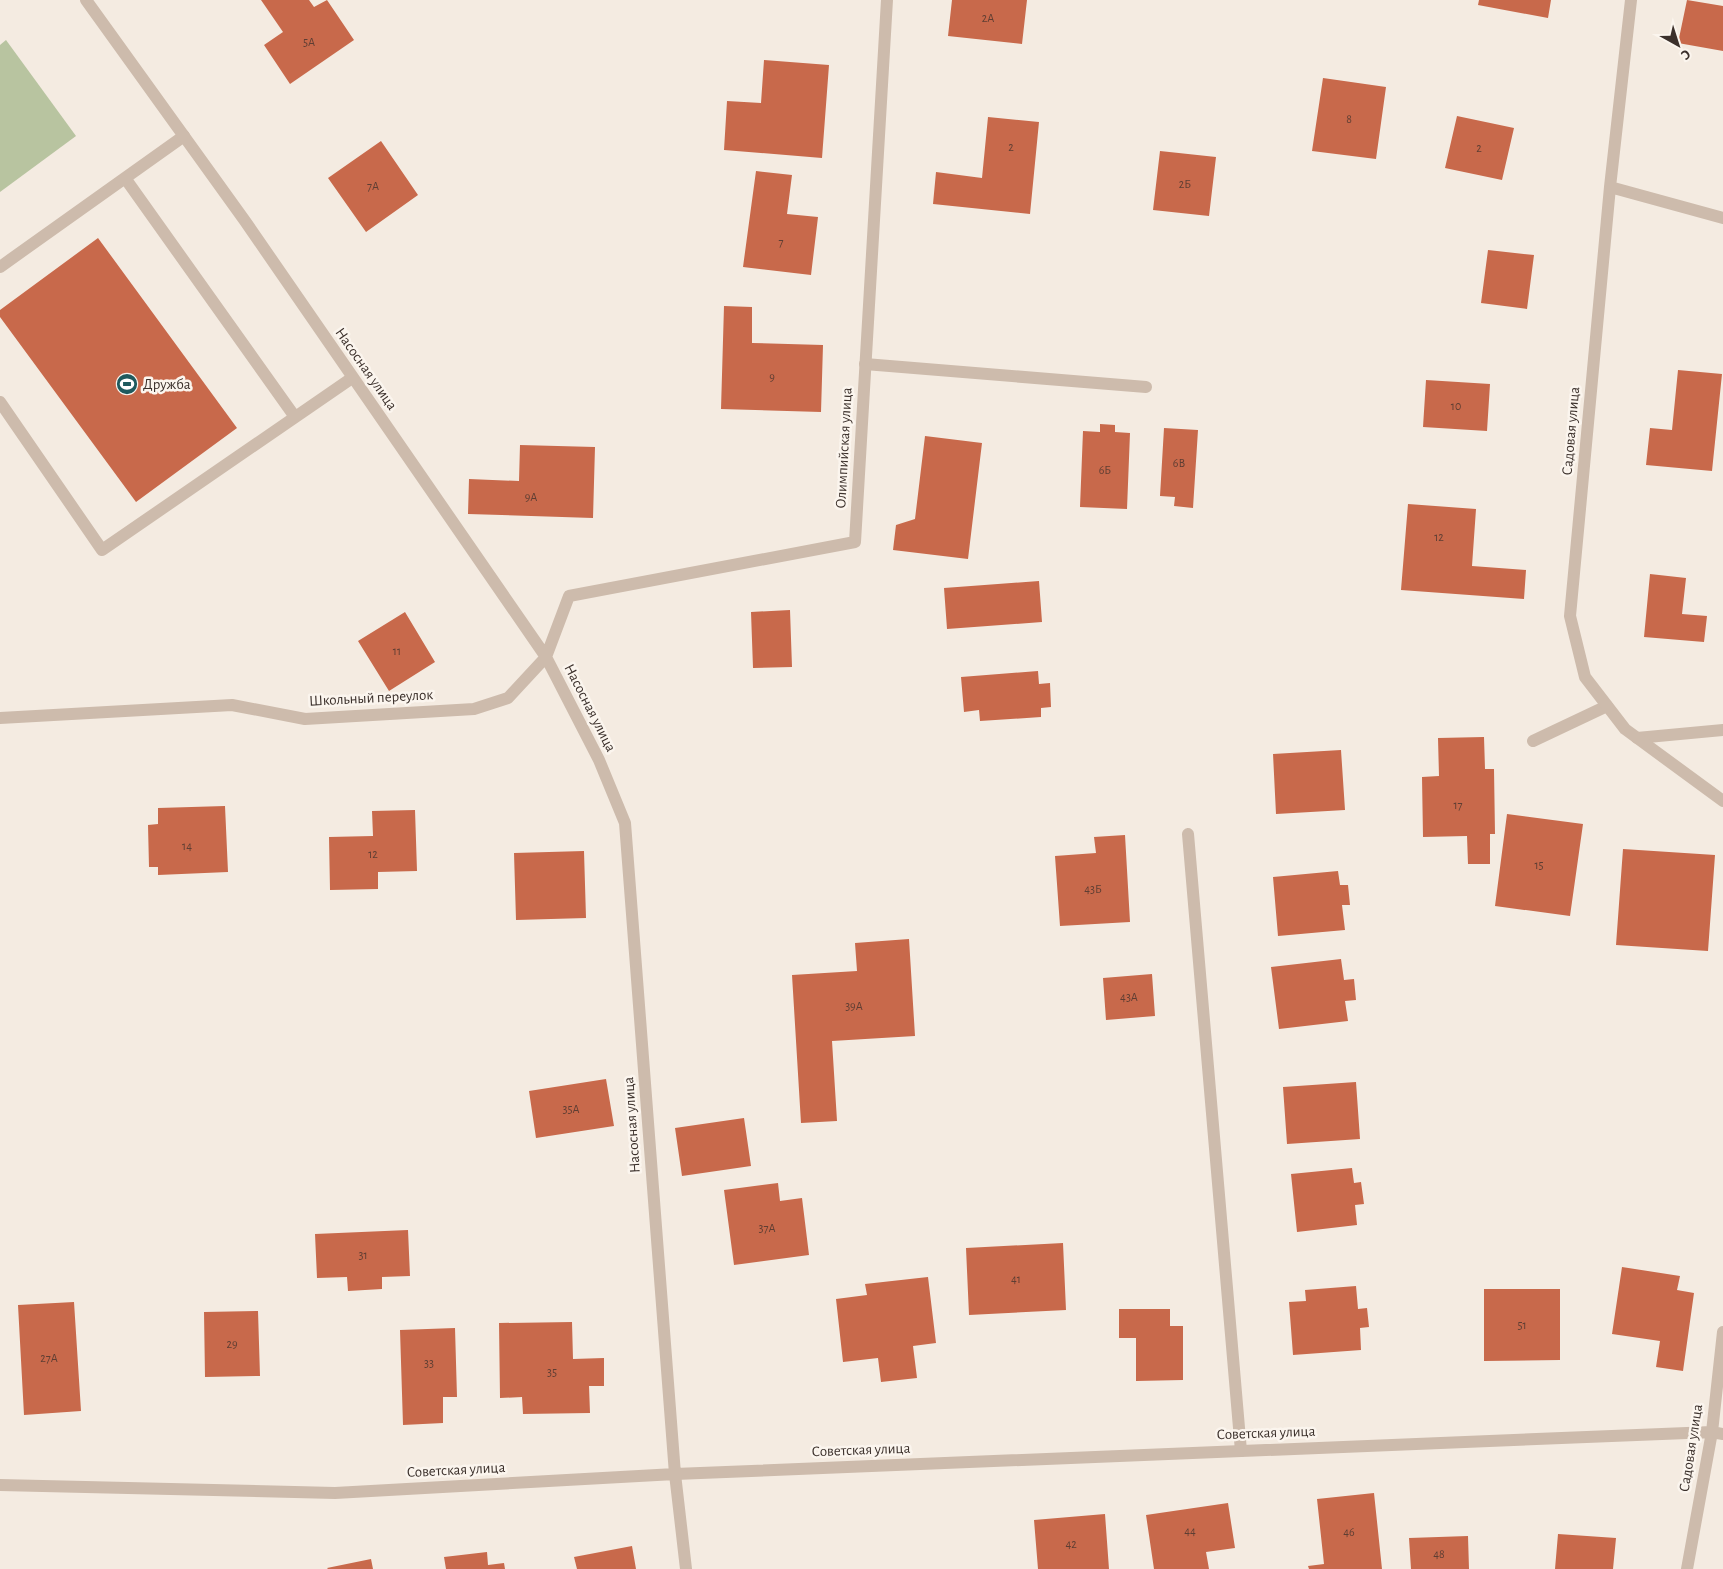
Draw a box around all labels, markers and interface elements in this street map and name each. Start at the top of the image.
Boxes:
house number: 2А [982,12,994,24]
north arrow [1653,20,1703,70]
house number: 5А [303,36,315,48]
text: С [1678,46,1693,62]
house number: 8 [1346,113,1352,125]
house number: 2 [1008,141,1014,153]
house number: 2 [1476,142,1482,154]
house number: 2Б [1179,178,1191,190]
house number: 7А [367,180,379,192]
house number: 7 [778,236,784,248]
street label: Насосная улица [332,325,400,413]
house number: 9 [769,371,775,383]
sports icon: Дружба [115,372,139,396]
place label: Дружба [143,377,191,392]
street label: Садовая улица [1560,386,1582,476]
street label: Олимпийская улица [833,387,855,509]
house number: 10 [1451,400,1461,412]
house number: 6В [1173,457,1185,469]
house number: 6Б [1099,464,1111,476]
house number: 9А [525,491,537,503]
house number: 12 [1434,531,1444,543]
house number: 11 [393,645,401,657]
street label: Насосная улица [561,662,619,754]
street label: Школьный переулок [309,687,434,709]
house number: 17 [1453,799,1463,811]
house number: 14 [182,840,192,852]
house number: 12 [368,848,378,860]
house number: 15 [1534,859,1544,871]
house number: 43Б [1084,883,1102,895]
house number: 43А [1120,991,1138,1003]
house number: 39А [845,1000,863,1012]
street label: Насосная улица [621,1076,643,1174]
house number: 35А [562,1103,580,1115]
house number: 37А [758,1222,776,1234]
house number: 31 [358,1249,368,1261]
house number: 41 [1011,1273,1021,1285]
house number: 51 [1517,1319,1527,1331]
house number: 29 [226,1338,238,1350]
house number: 27А [40,1352,58,1364]
house number: 33 [424,1357,434,1369]
house number: 35 [547,1366,557,1378]
street label: Садовая улица [1677,1403,1705,1493]
street label: Советская улица [1216,1424,1316,1442]
street label: Советская улица [811,1441,911,1459]
street label: Советская улица [406,1460,506,1480]
house number: 44 [1184,1525,1196,1537]
house number: 46 [1343,1526,1355,1538]
house number: 42 [1065,1538,1077,1550]
house number: 48 [1433,1548,1445,1560]

